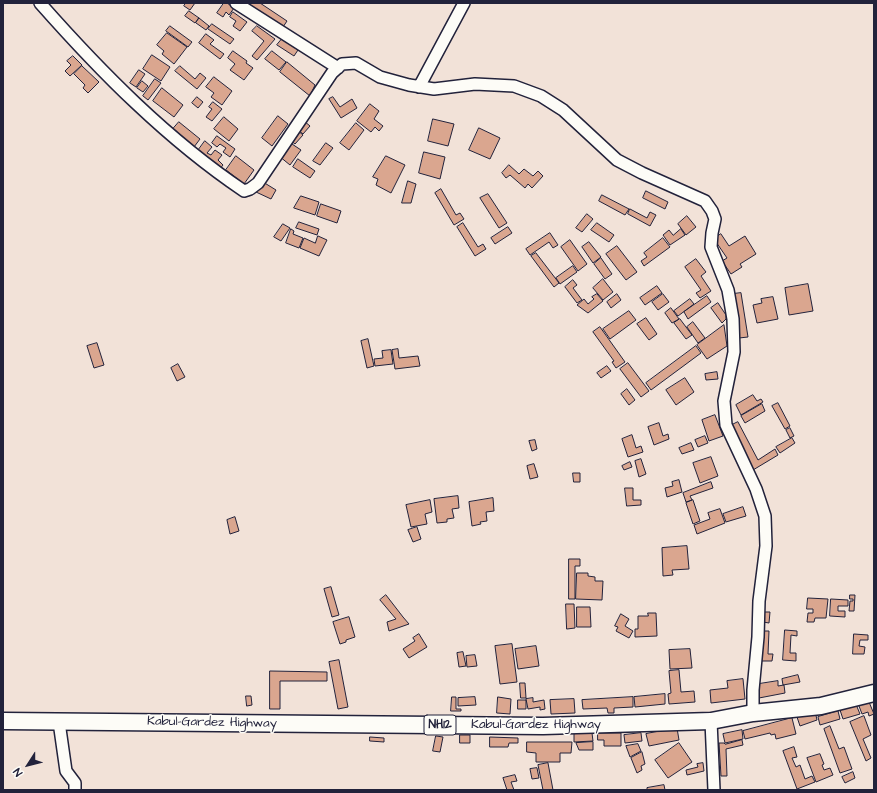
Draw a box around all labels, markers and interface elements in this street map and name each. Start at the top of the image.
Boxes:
street label: Kabul-Gardez Highway [147,714,277,732]
road number: NH12 [424,715,456,735]
street label: Kabul-Gardez Highway [471,717,601,733]
north arrow [8,745,48,785]
text: N [10,765,26,780]

